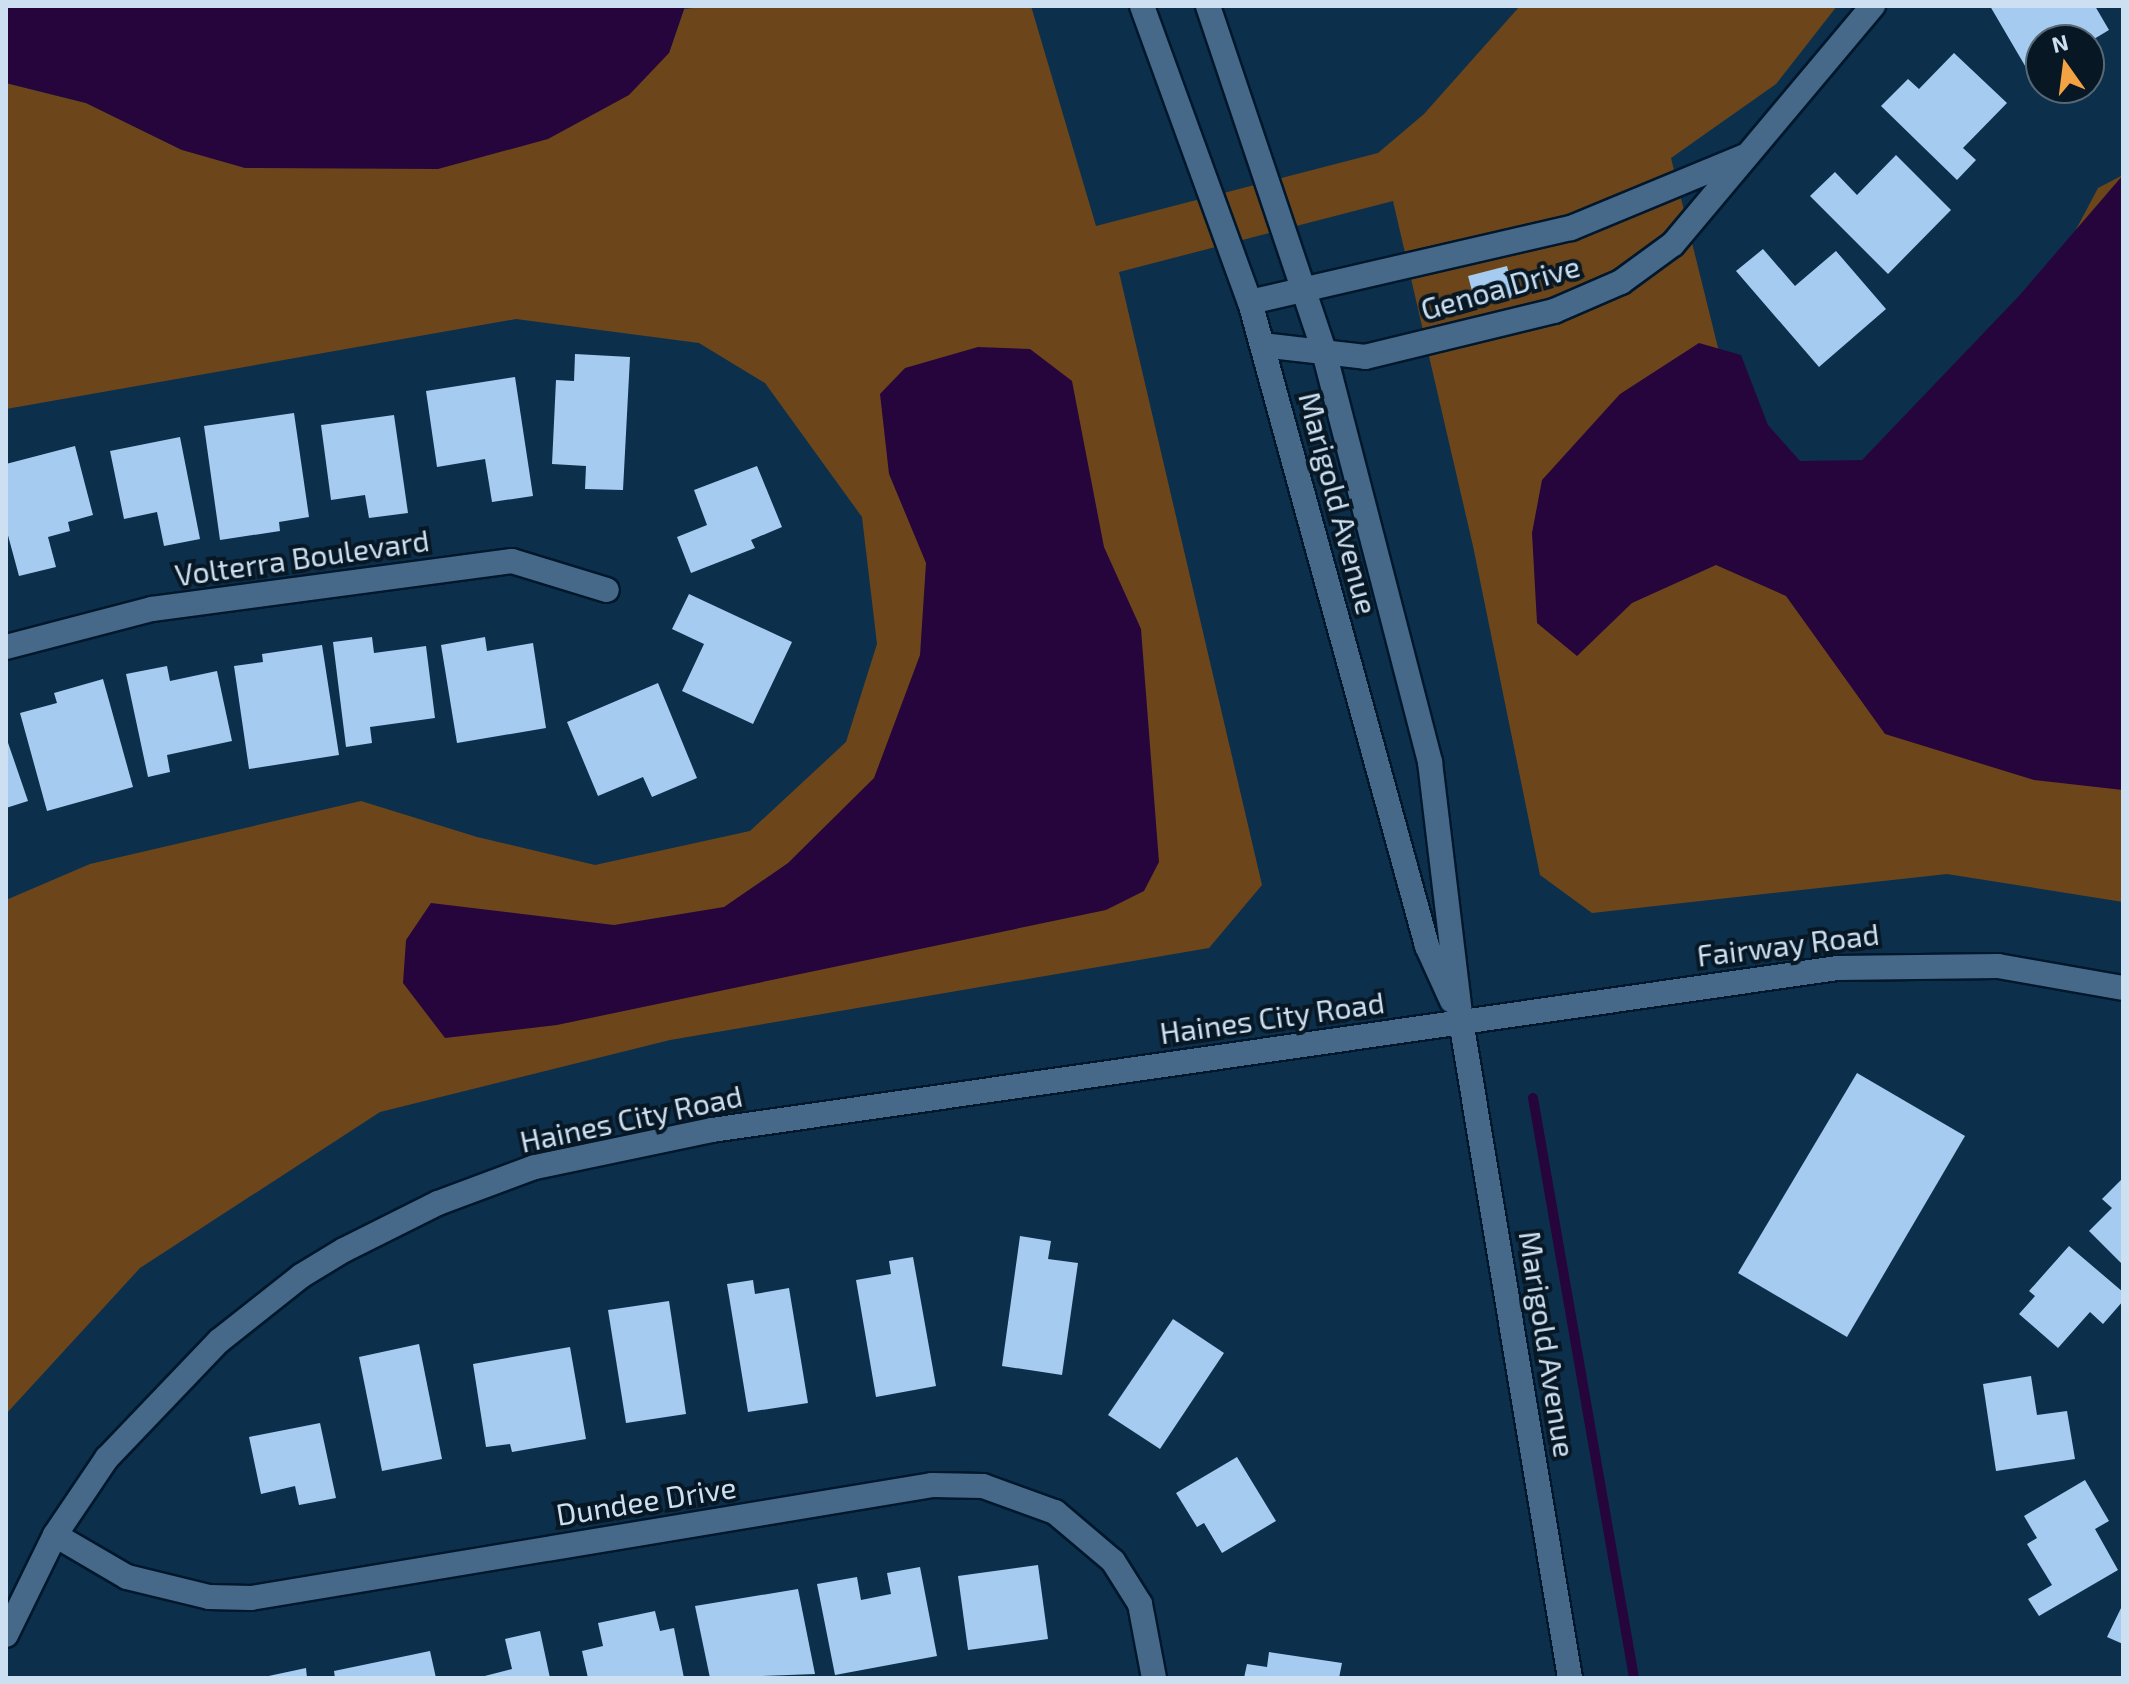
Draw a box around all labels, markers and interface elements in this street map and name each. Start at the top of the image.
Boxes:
north arrow [2025,24,2105,104]
text: N [2049,28,2071,57]
street label: Genoa Drive [1416,247,1584,327]
street label: Marigold Avenue [1292,388,1386,618]
street label: Volterra Boulevard [173,521,431,593]
street label: Fairway Road [1694,915,1882,973]
street label: Haines City Road [1157,983,1387,1051]
street label: Haines City Road [516,1077,746,1159]
street label: Marigold Avenue [1512,1228,1584,1460]
street label: Dundee Drive [553,1468,739,1532]

